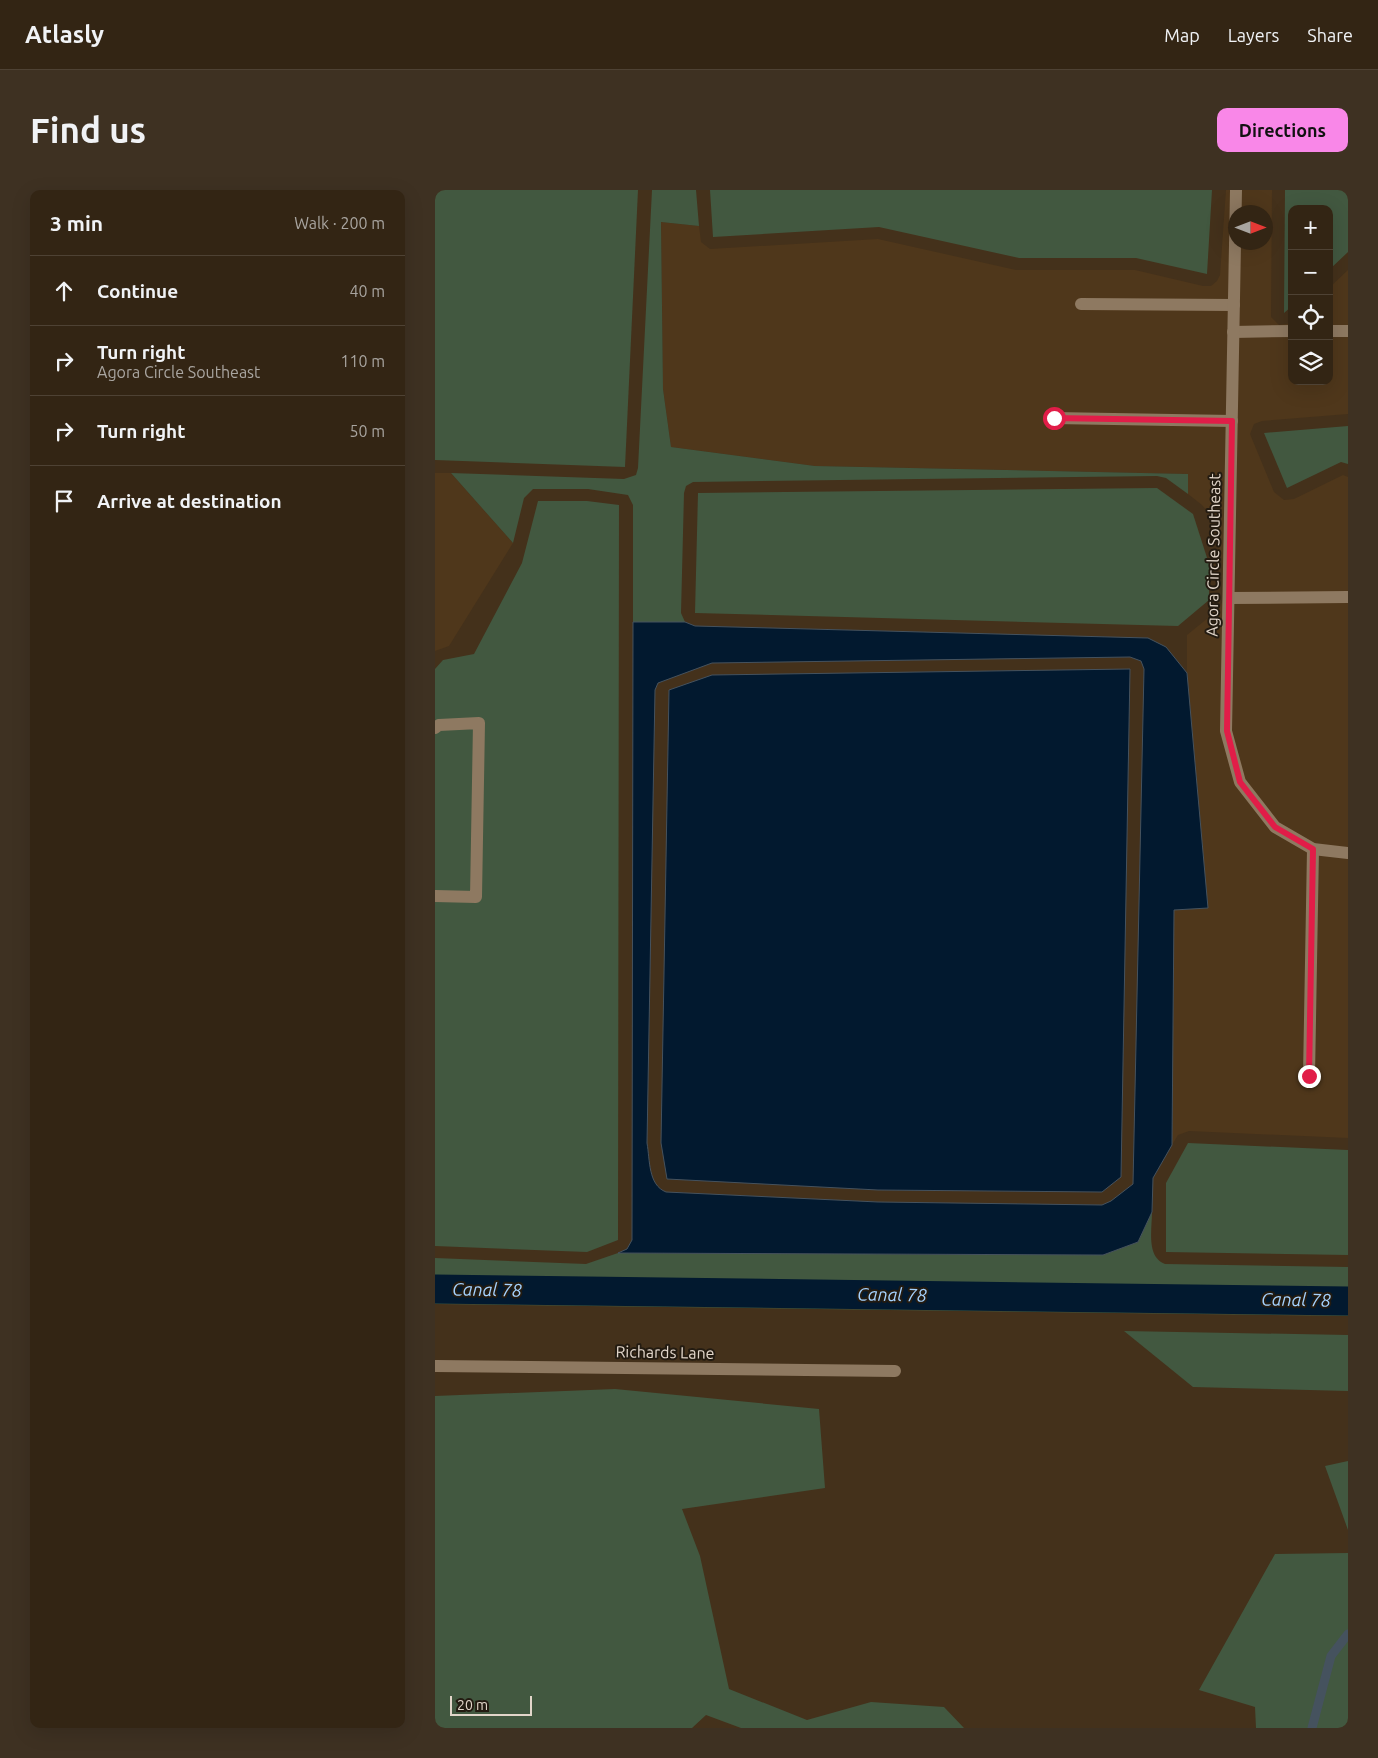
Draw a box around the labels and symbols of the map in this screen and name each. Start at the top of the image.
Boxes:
north arrow [1228,205,1273,250]
route start [1043,407,1066,430]
street label: Agora Circle Southeast [1203,472,1223,637]
route end [1298,1065,1321,1088]
water label: Canal 78 [452,1278,522,1300]
water label: Canal 78 [857,1283,927,1305]
water label: Canal 78 [1261,1288,1331,1310]
street label: Richards Lane [615,1342,715,1362]
scale bar [450,1693,533,1716]

